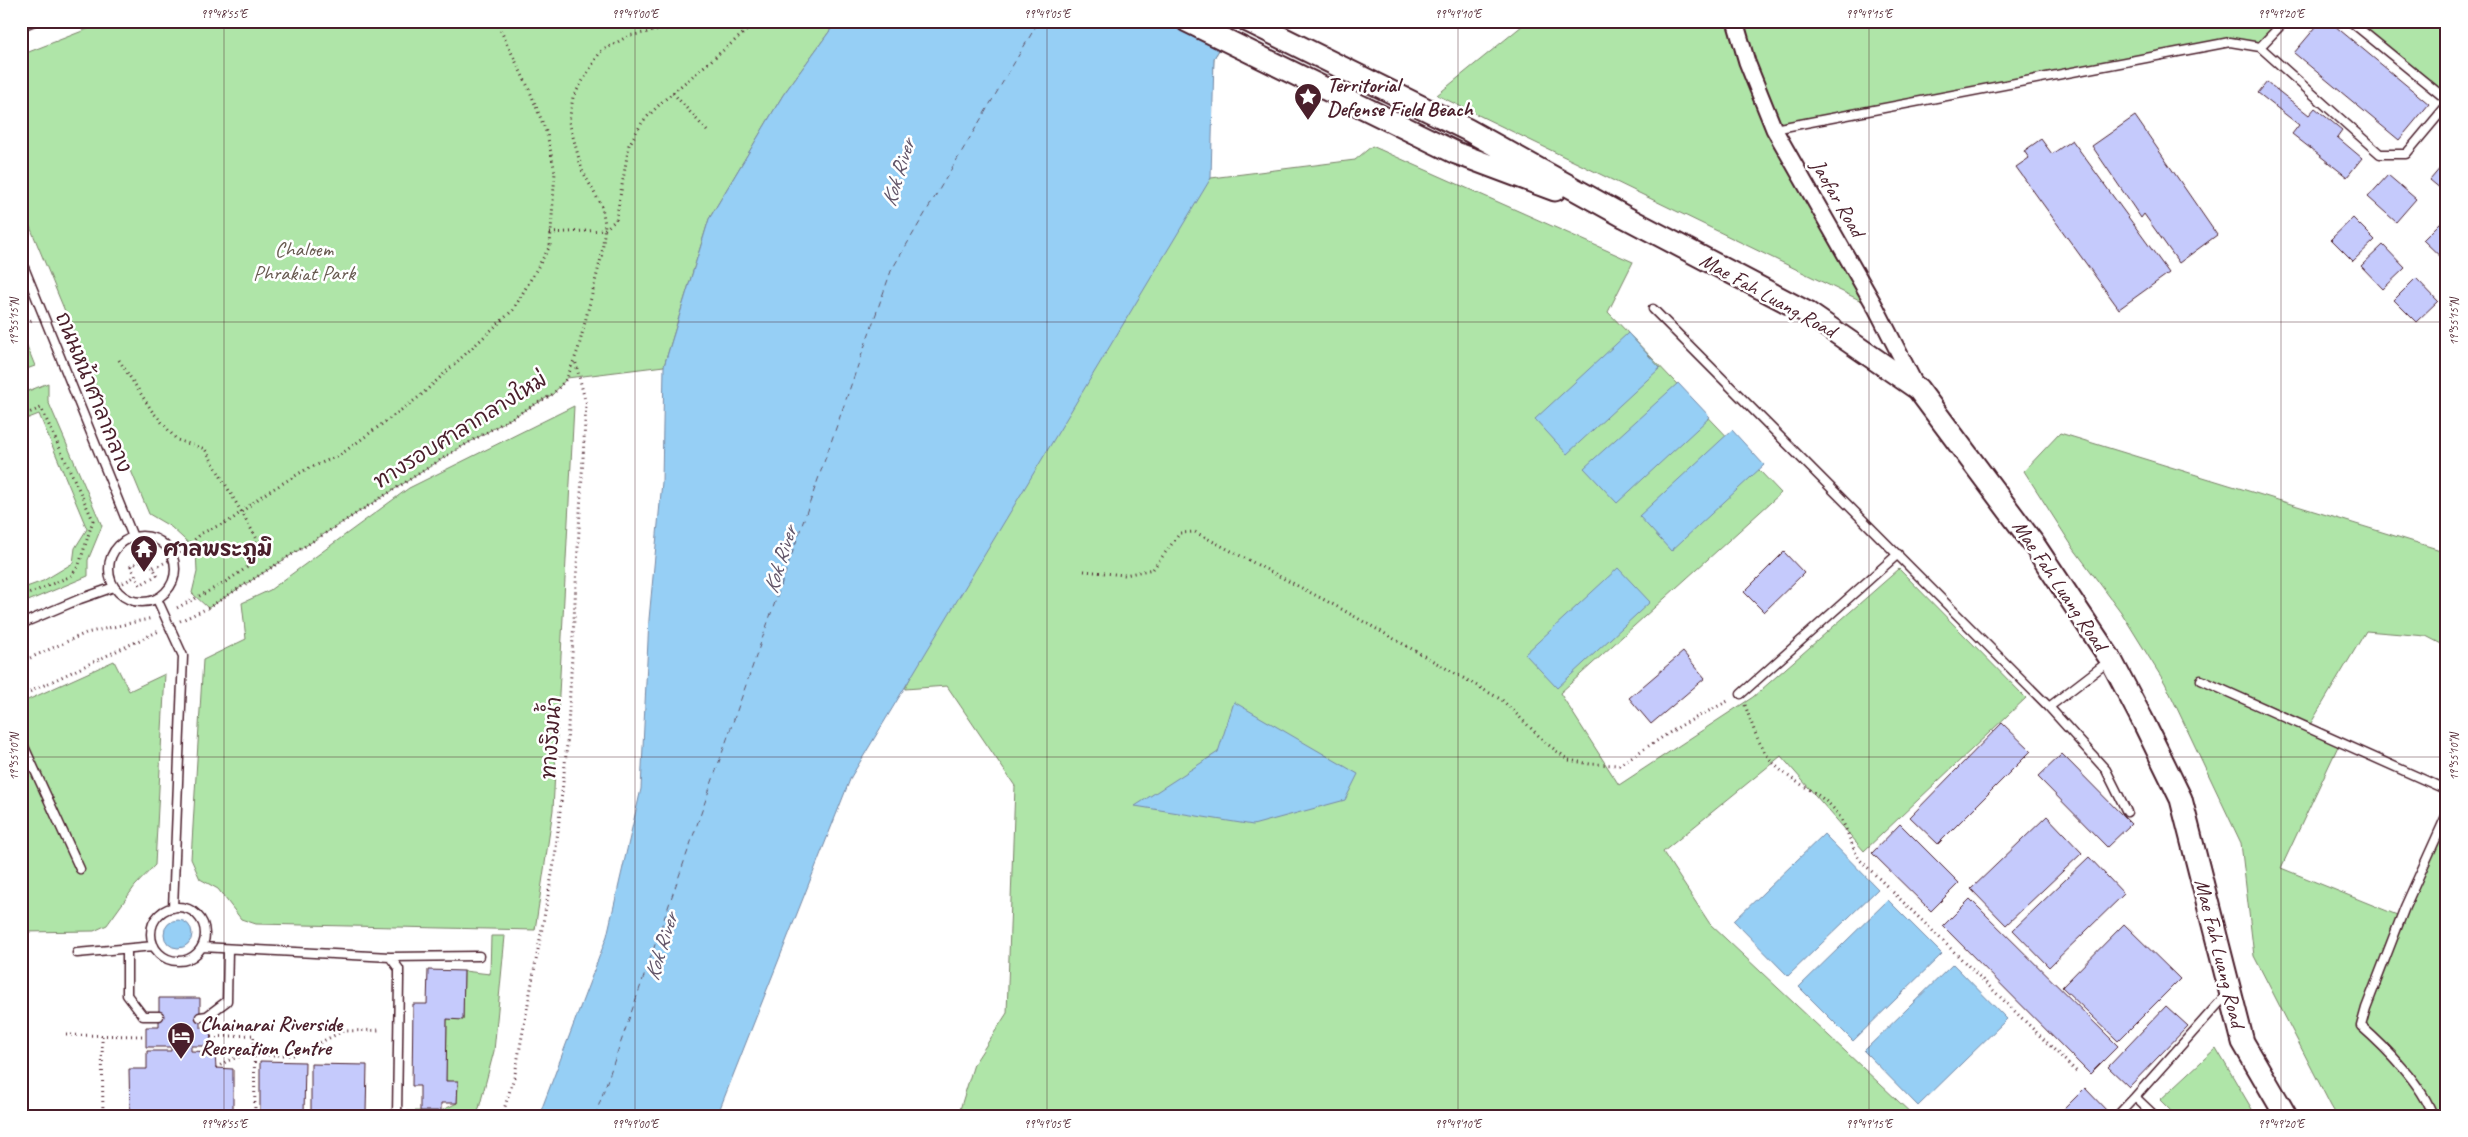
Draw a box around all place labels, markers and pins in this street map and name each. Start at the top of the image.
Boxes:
place label: Territorial Defense Field Beach [1327,72,1474,122]
place icon: Territorial Defense Field Beach [1293,82,1323,121]
temple icon: ศาลพระภูมิ [129,534,159,573]
place label: ศาลพระภูมิ [163,536,272,564]
place label: Chainarai Riverside Recreation Centre [200,1011,344,1061]
hotel icon: Chainarai Riverside Recreation Centre [166,1021,196,1060]

